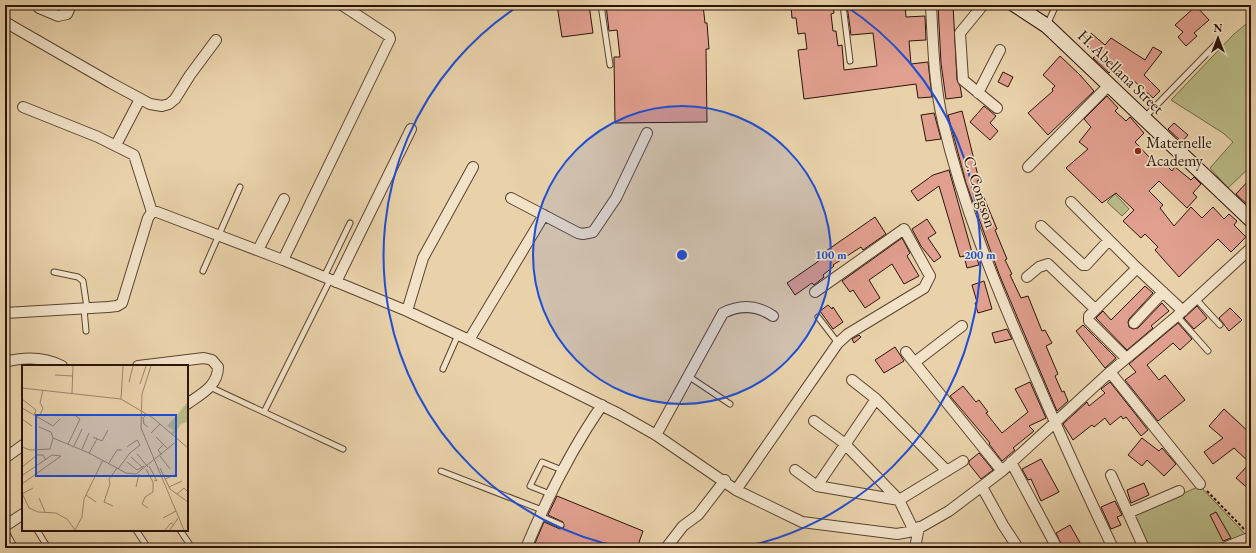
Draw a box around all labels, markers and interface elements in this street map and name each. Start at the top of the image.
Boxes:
north arrow [1198,18,1238,58]
text: N [1214,21,1223,35]
street label: H. Abellana Street [1073,25,1169,119]
place label: Maternelle Academy [1145,132,1212,171]
marker: Maternelle Academy [1133,146,1143,156]
street label: C. Congson [959,153,1002,231]
text: 100 m [815,247,847,263]
text: 200 m [964,247,996,263]
centre of rings [675,248,689,262]
inset map [22,365,188,531]

